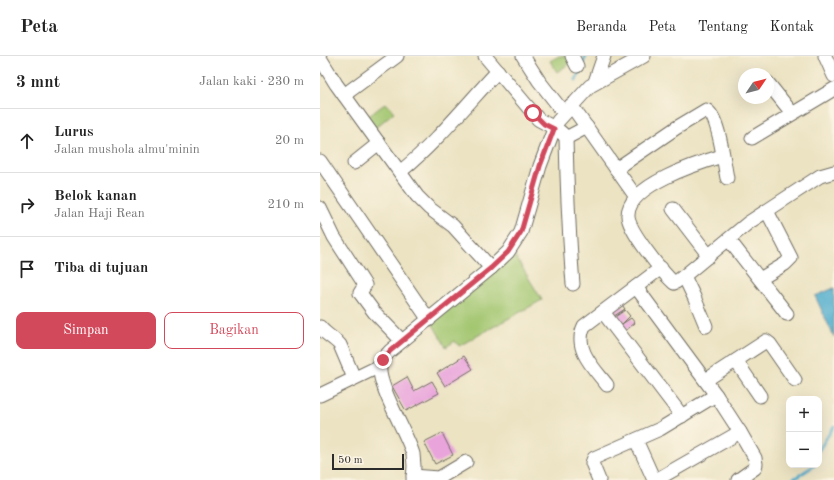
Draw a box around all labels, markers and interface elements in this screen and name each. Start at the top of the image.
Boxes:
text: Peta [20,18,58,37]
text: Beranda [576,20,627,34]
text: Peta [649,20,676,34]
text: Tentang [698,20,748,34]
text: Kontak [770,20,814,34]
north arrow [738,68,774,104]
text: 3 mnt [16,74,60,91]
text: Jalan kaki · 230 m [199,75,304,88]
route start [524,104,542,122]
text: Lurus [54,125,94,140]
icon: ahead [16,130,38,152]
text: 20 m [275,134,304,147]
text: Jalan mushola almu'minin [54,143,200,156]
text: Belok kanan [54,189,137,204]
icon: right [16,194,38,216]
text: 210 m [267,198,304,211]
text: Jalan Haji Rean [54,207,145,220]
icon: arrive [16,258,38,280]
text: Tiba di tujuan [54,261,148,276]
button: Simpan [16,312,156,349]
button: Bagikan [164,312,304,349]
route end [374,351,392,369]
map controls [786,396,822,468]
button: + [786,396,822,432]
button: − [786,432,822,468]
scale bar [332,452,404,471]
text: 50 m [338,455,363,466]

